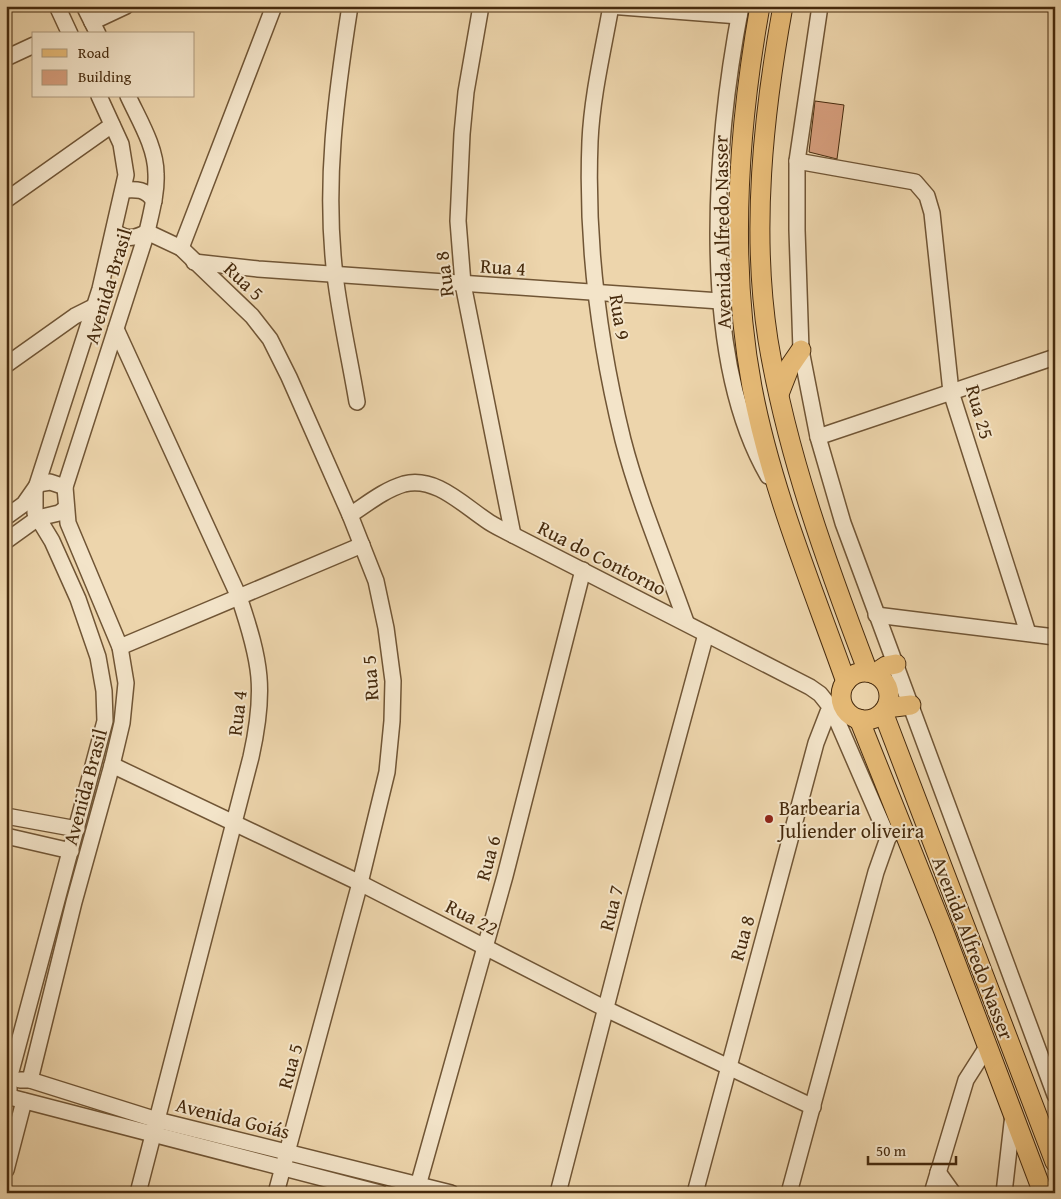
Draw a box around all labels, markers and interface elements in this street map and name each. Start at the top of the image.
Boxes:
legend [32,32,195,98]
text: Road [78,42,109,63]
text: Building [78,66,132,87]
street label: Avenida Alfredo Nasser [705,135,738,329]
street label: Avenida Brasil [76,224,139,347]
street label: Rua 8 [426,250,461,299]
street label: Rua 4 [479,250,527,283]
street label: Rua 5 [218,254,271,307]
street label: Rua 9 [603,292,638,342]
street label: Rua 25 [959,381,1002,443]
street label: Rua do Contorno [533,513,672,602]
street label: Rua 5 [353,654,386,702]
street label: Rua 4 [219,688,254,737]
street label: Avenida Brasil [55,725,114,848]
place label: Barbearia Juliender oliveira [776,793,925,845]
marker: Barbearia Juliender oliveira [763,813,775,825]
street label: Rua 6 [468,832,507,884]
street label: Avenida Alfredo Nasser [925,852,1022,1044]
street label: Rua 7 [591,882,630,934]
street label: Rua 22 [441,891,504,942]
street label: Rua 8 [722,912,761,964]
street label: Rua 5 [270,1040,309,1092]
street label: Avenida Goiás [173,1089,293,1146]
scale bar [868,1134,956,1166]
text: 50 m [876,1140,907,1161]

